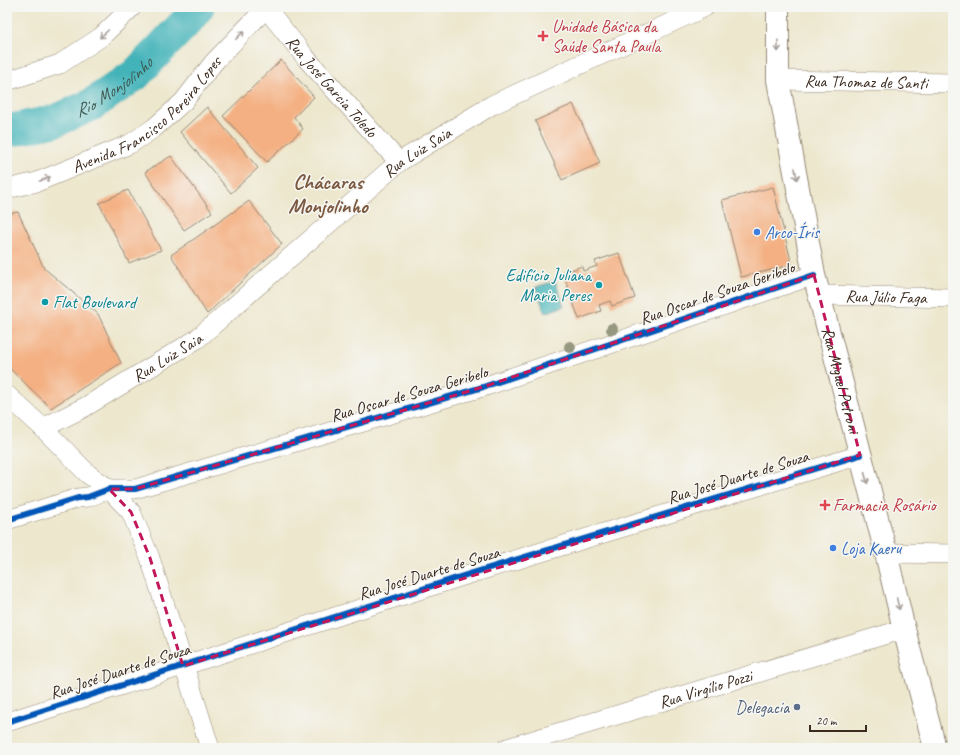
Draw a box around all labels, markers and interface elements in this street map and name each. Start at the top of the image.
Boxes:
place label: Unidade Básica da Saúde Santa Paula [552,16,663,57]
one-way arrow [99,29,109,39]
one-way arrow [235,30,245,40]
marker: Unidade Básica da Saúde Santa Paula [537,30,549,42]
street label: Rua José Garcia Toledo [282,31,383,142]
one-way arrow [774,39,782,52]
street label: Avenida Francisco Pereira Lopes [69,50,226,177]
water label: Rio Monjolinho [71,51,159,122]
street label: Rua Thomaz de Santi [804,70,929,93]
street label: Rua Luiz Saia [378,121,456,182]
one-way arrow [792,168,800,181]
district label: Chácaras Monjolinho [288,169,369,219]
one-way arrow [38,174,50,182]
place label: Arco-Íris [765,221,820,243]
marker: Arco-Íris [752,227,762,237]
street label: Rua Oscar de Souza Geribelo [637,256,799,329]
place label: Edifício Juliana Maria Peres [506,265,593,306]
marker: Edifício Juliana Maria Peres [594,280,604,290]
street label: Rua Júlio Faga [845,285,928,308]
place label: Flat Boulevard [53,292,138,313]
marker: Flat Boulevard [40,297,50,307]
street label: Rua Miguel Petroni [818,325,865,437]
street label: Rua Luiz Saia [129,328,208,386]
street label: Rua Oscar de Souza Geribelo [328,361,492,426]
street label: Rua José Duarte de Souza [665,445,813,508]
one-way arrow [863,471,870,484]
place label: Farmacia Rosário [833,495,938,516]
marker: Farmacia Rosário [820,500,830,510]
place label: Loja Kaeru [841,538,903,559]
street label: Rua José Duarte de Souza [356,541,504,604]
marker: Loja Kaeru [828,543,838,553]
one-way arrow [895,597,903,610]
street label: Rua José Duarte de Souza [47,638,194,704]
street label: Rua Virgílio Pozzi [656,664,756,712]
place label: Delegacia [736,697,790,718]
marker: Delegacia [792,702,802,712]
scale bar [810,707,866,733]
text: 20 m [816,713,838,729]

